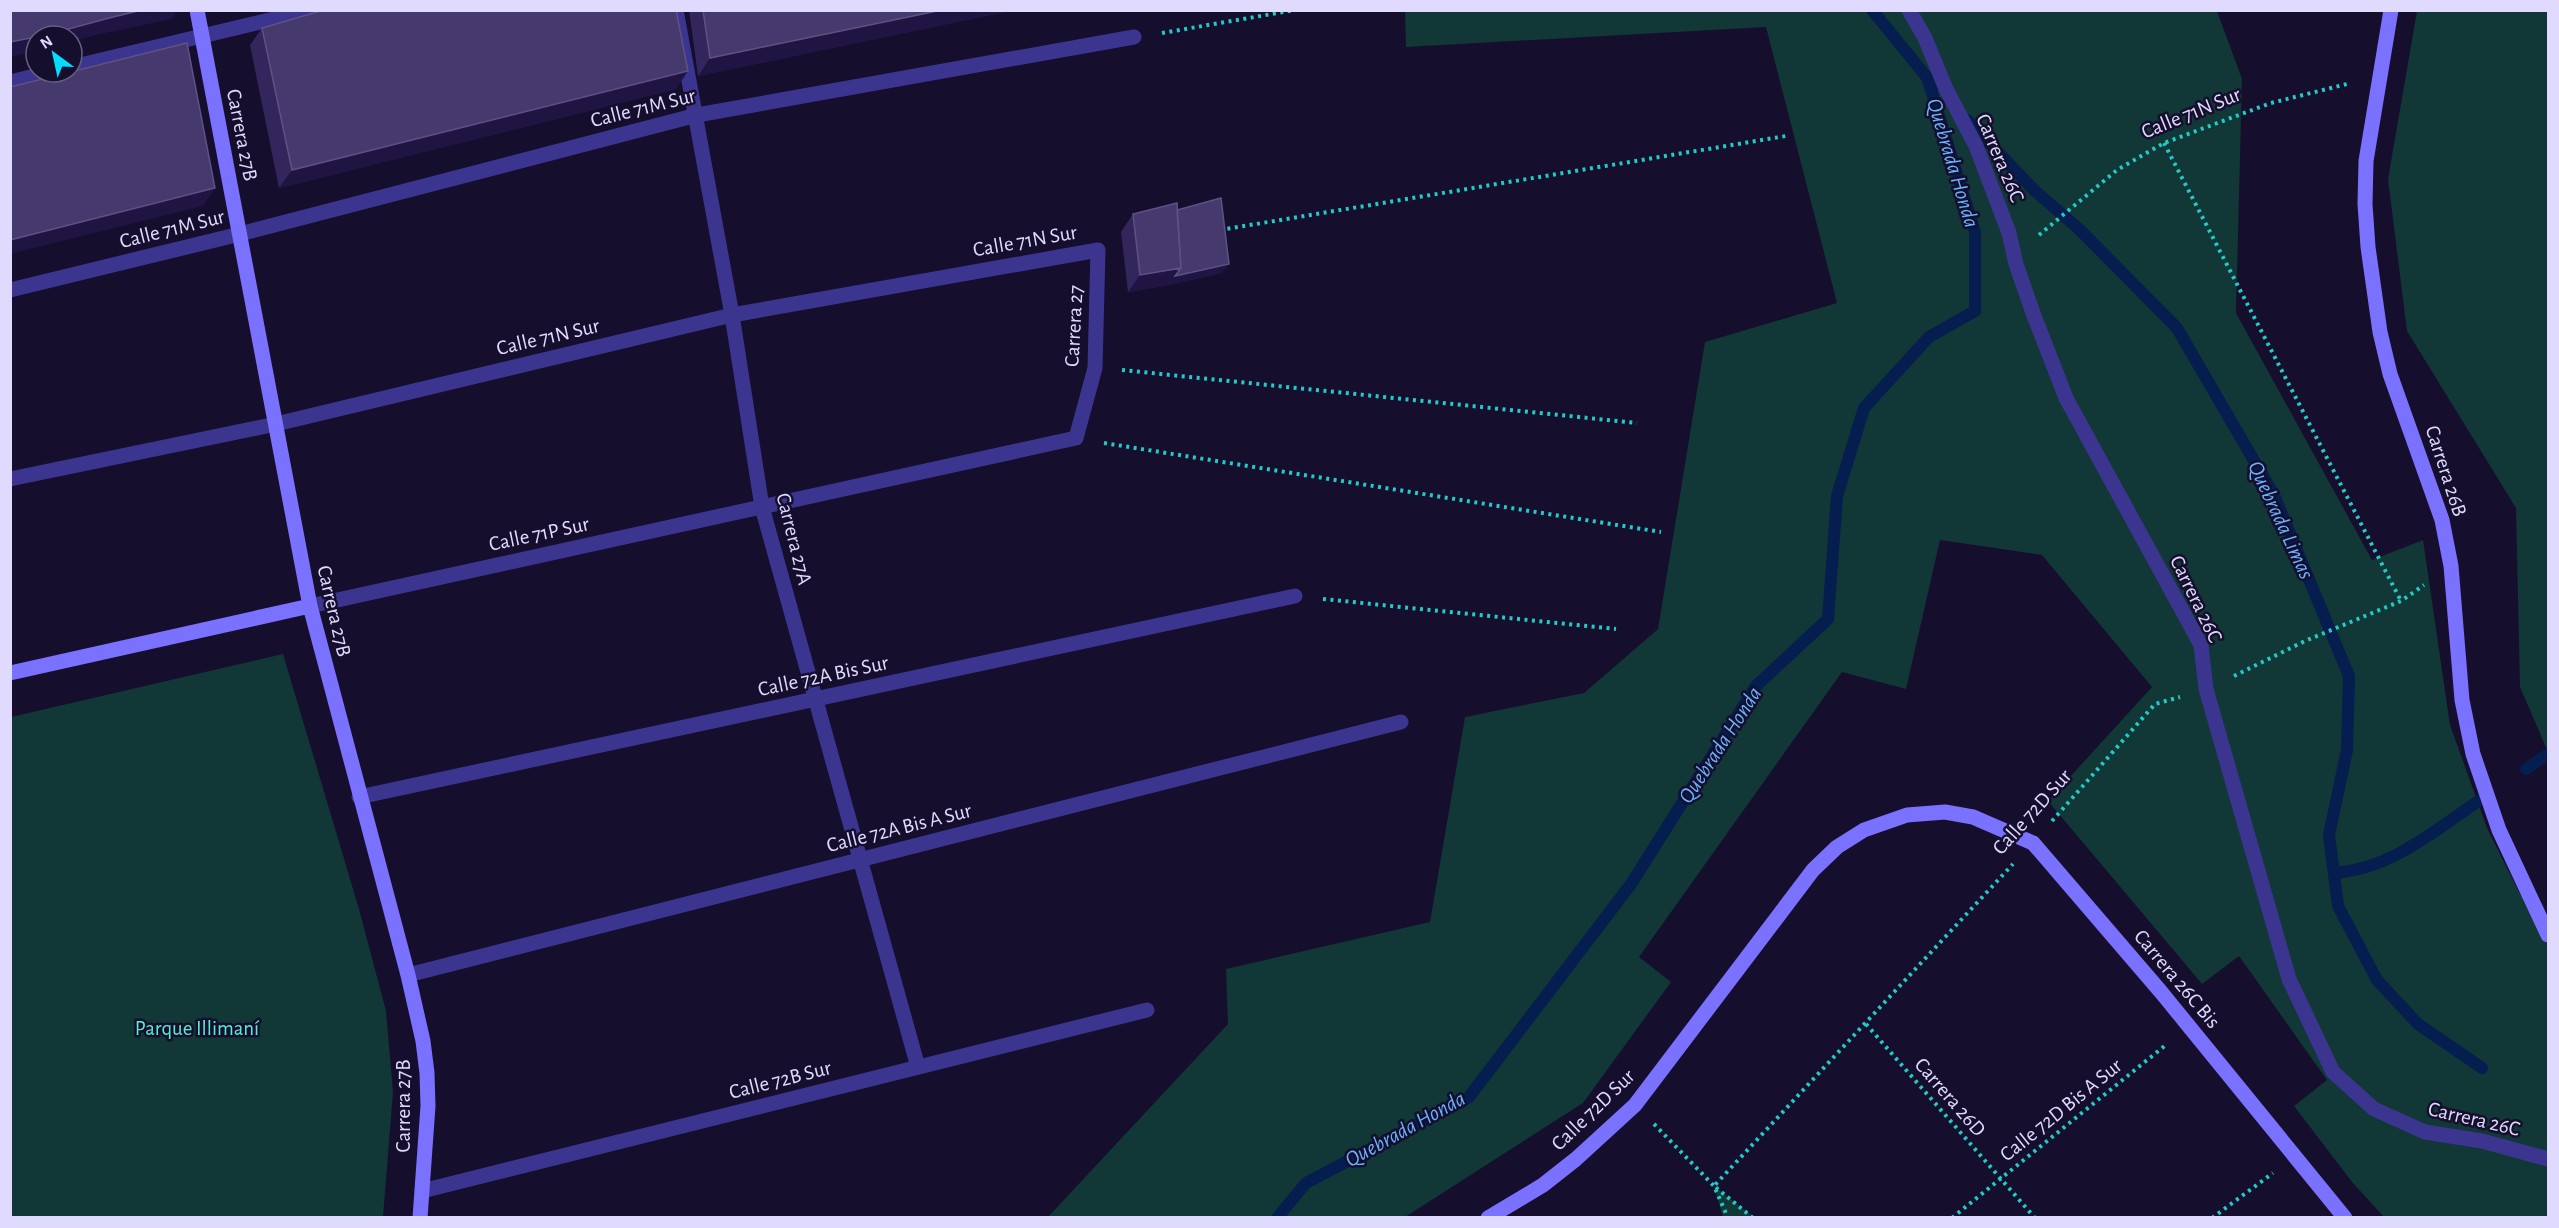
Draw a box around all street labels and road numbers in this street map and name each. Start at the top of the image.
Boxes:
street label: Calle 71N Sur [2138,83,2244,142]
street label: Calle 71M Sur [588,85,698,131]
street label: Carrera 27B [223,87,261,183]
street label: Carrera 26C [1972,111,2028,205]
street label: Calle 71M Sur [117,206,227,252]
street label: Calle 71N Sur [971,221,1079,260]
street label: Carrera 27 [1061,284,1087,367]
street label: Calle 71N Sur [494,315,602,359]
street label: Carrera 26B [2421,423,2471,519]
street label: Carrera 27A [772,491,816,587]
street label: Calle 71P Sur [487,513,591,555]
street label: Carrera 26C [2166,552,2226,646]
street label: Carrera 27B [313,563,355,659]
street label: Calle 72A Bis Sur [756,652,890,700]
street label: Calle 72D Sur [1989,765,2076,859]
street label: Calle 72A Bis A Sur [824,800,974,856]
street label: Carrera 26C Bis [2130,926,2224,1032]
street label: Carrera 26D [1910,1054,1990,1140]
street label: Calle 72D Bis A Sur [1996,1055,2126,1165]
street label: Calle 72B Sur [727,1057,833,1103]
street label: Carrera 27B [393,1060,414,1152]
street label: Calle 72D Sur [1547,1065,1639,1155]
street label: Carrera 26C [2426,1098,2522,1140]

